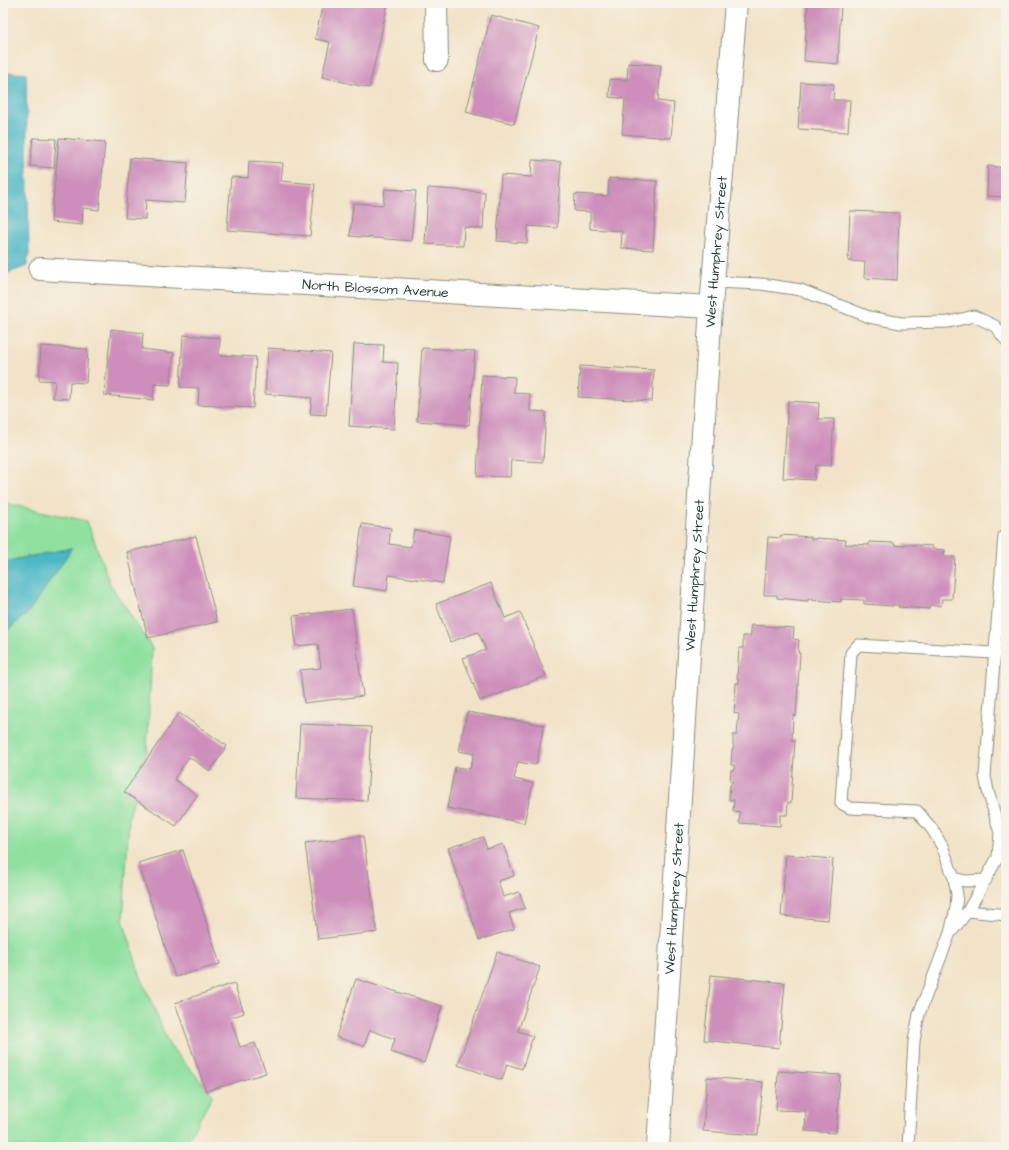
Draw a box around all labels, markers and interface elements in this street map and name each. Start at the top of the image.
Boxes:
street label: West Humphrey Street [701,175,733,328]
street label: North Blossom Avenue [302,275,450,303]
street label: West Humphrey Street [680,498,710,652]
street label: West Humphrey Street [660,822,689,975]

